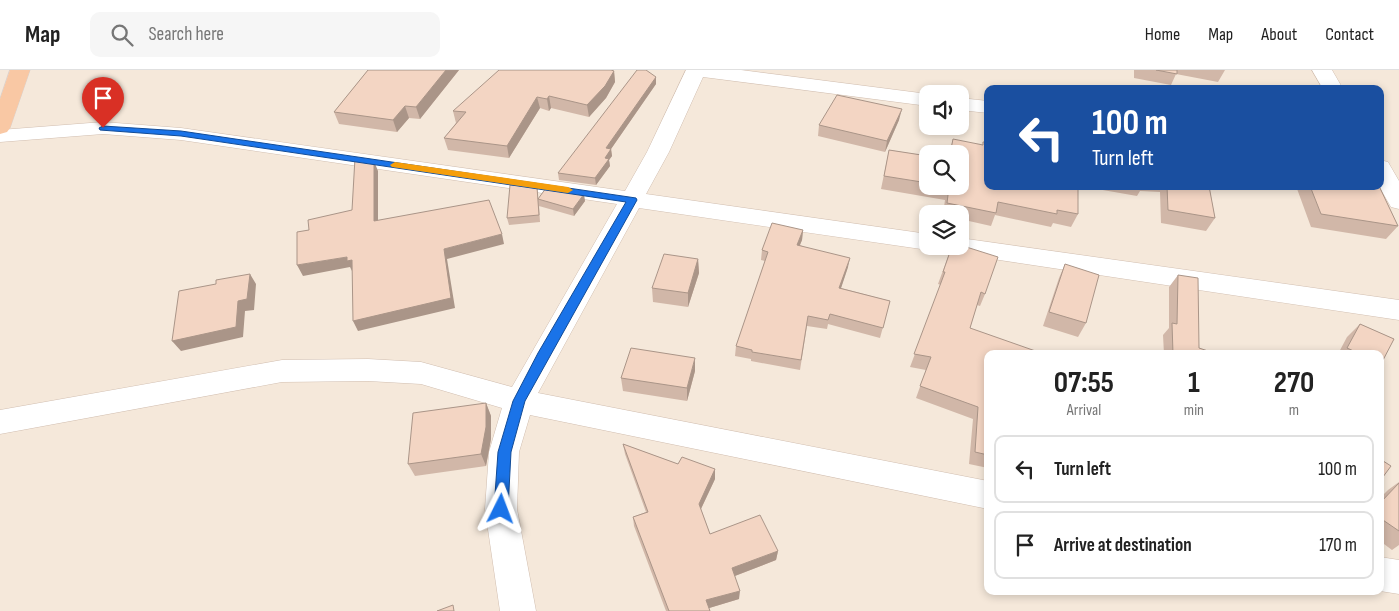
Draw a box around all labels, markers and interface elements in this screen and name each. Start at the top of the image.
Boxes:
search box [90,12,440,57]
text: Map [25,20,60,49]
icon: search [108,21,136,49]
text: Search here [148,23,224,46]
text: Home [1145,24,1180,45]
text: Map [1208,24,1233,45]
text: About [1261,24,1297,45]
text: Contact [1325,24,1374,45]
pin [82,77,124,128]
icon: arrive [89,84,117,112]
map controls [919,85,969,255]
button: sound [919,85,969,135]
text: 100 m [1092,102,1168,145]
icon: left [1009,105,1074,170]
button: search [919,145,969,195]
text: Turn left [1092,145,1154,172]
button: layers [919,205,969,255]
text: 07:55 [1054,365,1114,401]
text: 1 [1188,365,1200,401]
text: 270 [1274,365,1314,401]
text: Arrival [1067,401,1101,420]
text: min [1184,401,1204,420]
text: m [1289,401,1299,420]
icon: left [1011,455,1039,483]
text: Turn left [1054,458,1111,481]
text: 100 m [1318,458,1357,481]
position arrow [474,482,526,534]
icon: arrive [1011,531,1039,559]
text: Arrive at destination [1054,534,1192,557]
text: 170 m [1319,534,1357,557]

